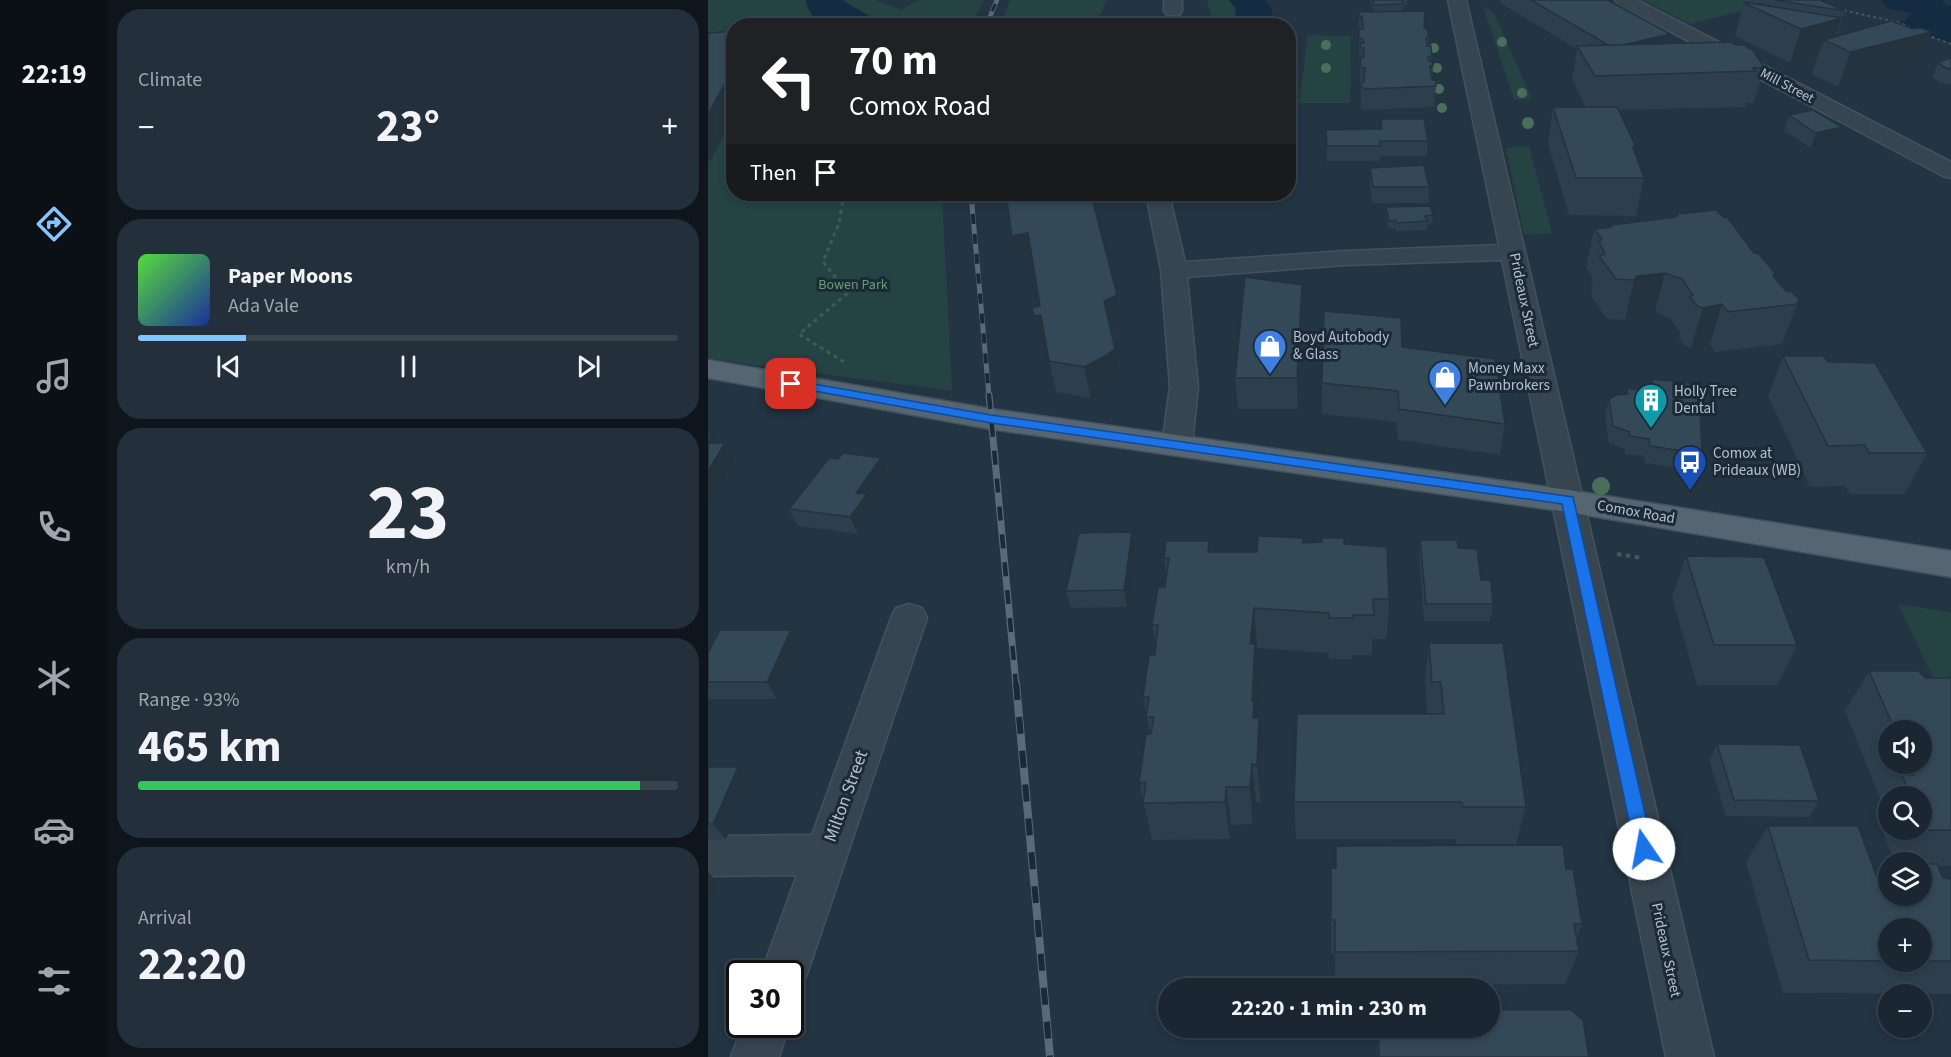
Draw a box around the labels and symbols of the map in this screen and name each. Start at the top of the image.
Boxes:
street label: Mill Street [1756,63,1818,109]
street label: Prideaux Street [1504,251,1544,349]
park label: Bowen Park [818,275,888,295]
place label: Boyd Autobody & Glass [1293,327,1389,365]
shop icon: Boyd Autobody & Glass [1252,328,1288,375]
pin [765,358,816,409]
place label: Money Maxx Pawnbrokers [1468,358,1550,396]
shop icon: Money Maxx Pawnbrokers [1427,359,1463,406]
place label: Holly Tree Dental [1674,381,1737,419]
building icon: Holly Tree Dental [1633,382,1669,429]
place label: Comox at Prideaux (WB) [1713,443,1801,481]
bus stop icon: Comox at Prideaux (WB) [1672,444,1708,491]
street label: Comox Road [1595,495,1677,529]
street label: Milton Street [818,747,874,845]
position arrow [1612,817,1676,881]
street label: Prideaux Street [1646,901,1686,999]
speed limit sign: 30 [726,960,804,1038]

